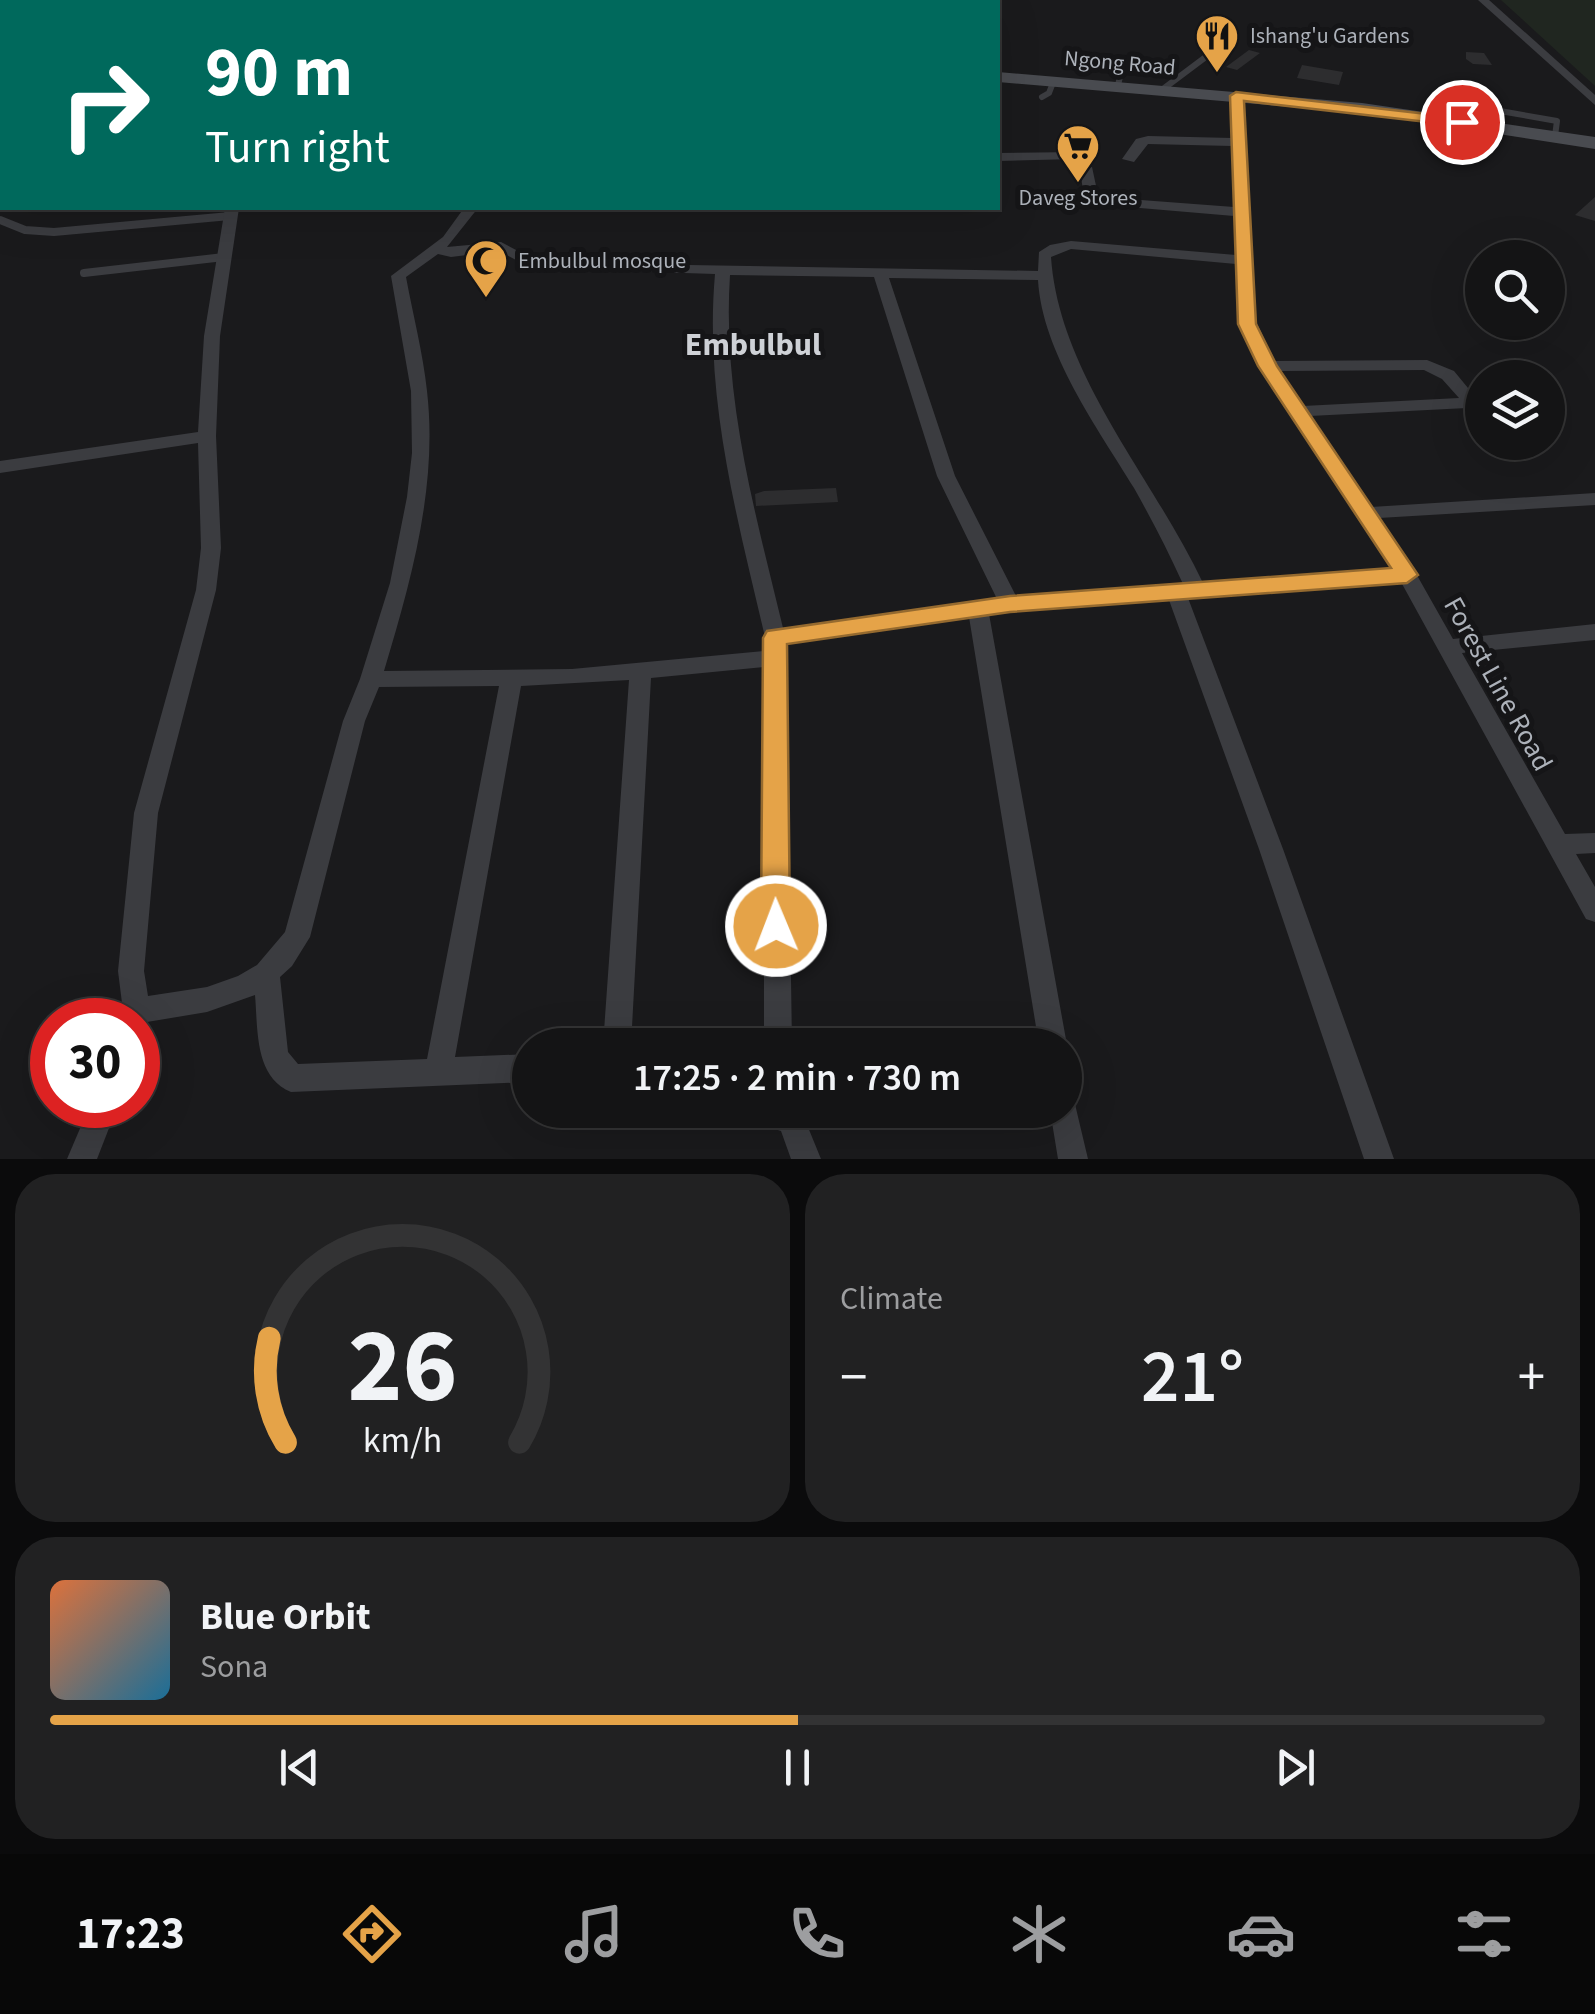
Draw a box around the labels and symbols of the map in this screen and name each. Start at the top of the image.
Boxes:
restaurant icon: Ishang'u Gardens [1194,13,1240,74]
place label: Ishang'u Gardens [1250,20,1409,52]
street label: Ngong Road [1063,42,1177,84]
pin [1420,80,1505,165]
supermarket icon: Daveg Stores [1055,123,1101,184]
place label: Daveg Stores [1019,182,1137,214]
mosque icon: Embulbul mosque [463,238,509,299]
place label: Embulbul mosque [518,245,686,277]
district label: Embulbul [685,322,821,368]
street label: Forest Line Road [1434,590,1562,778]
position arrow [724,874,828,978]
speed limit sign: 30 [30,998,160,1128]

